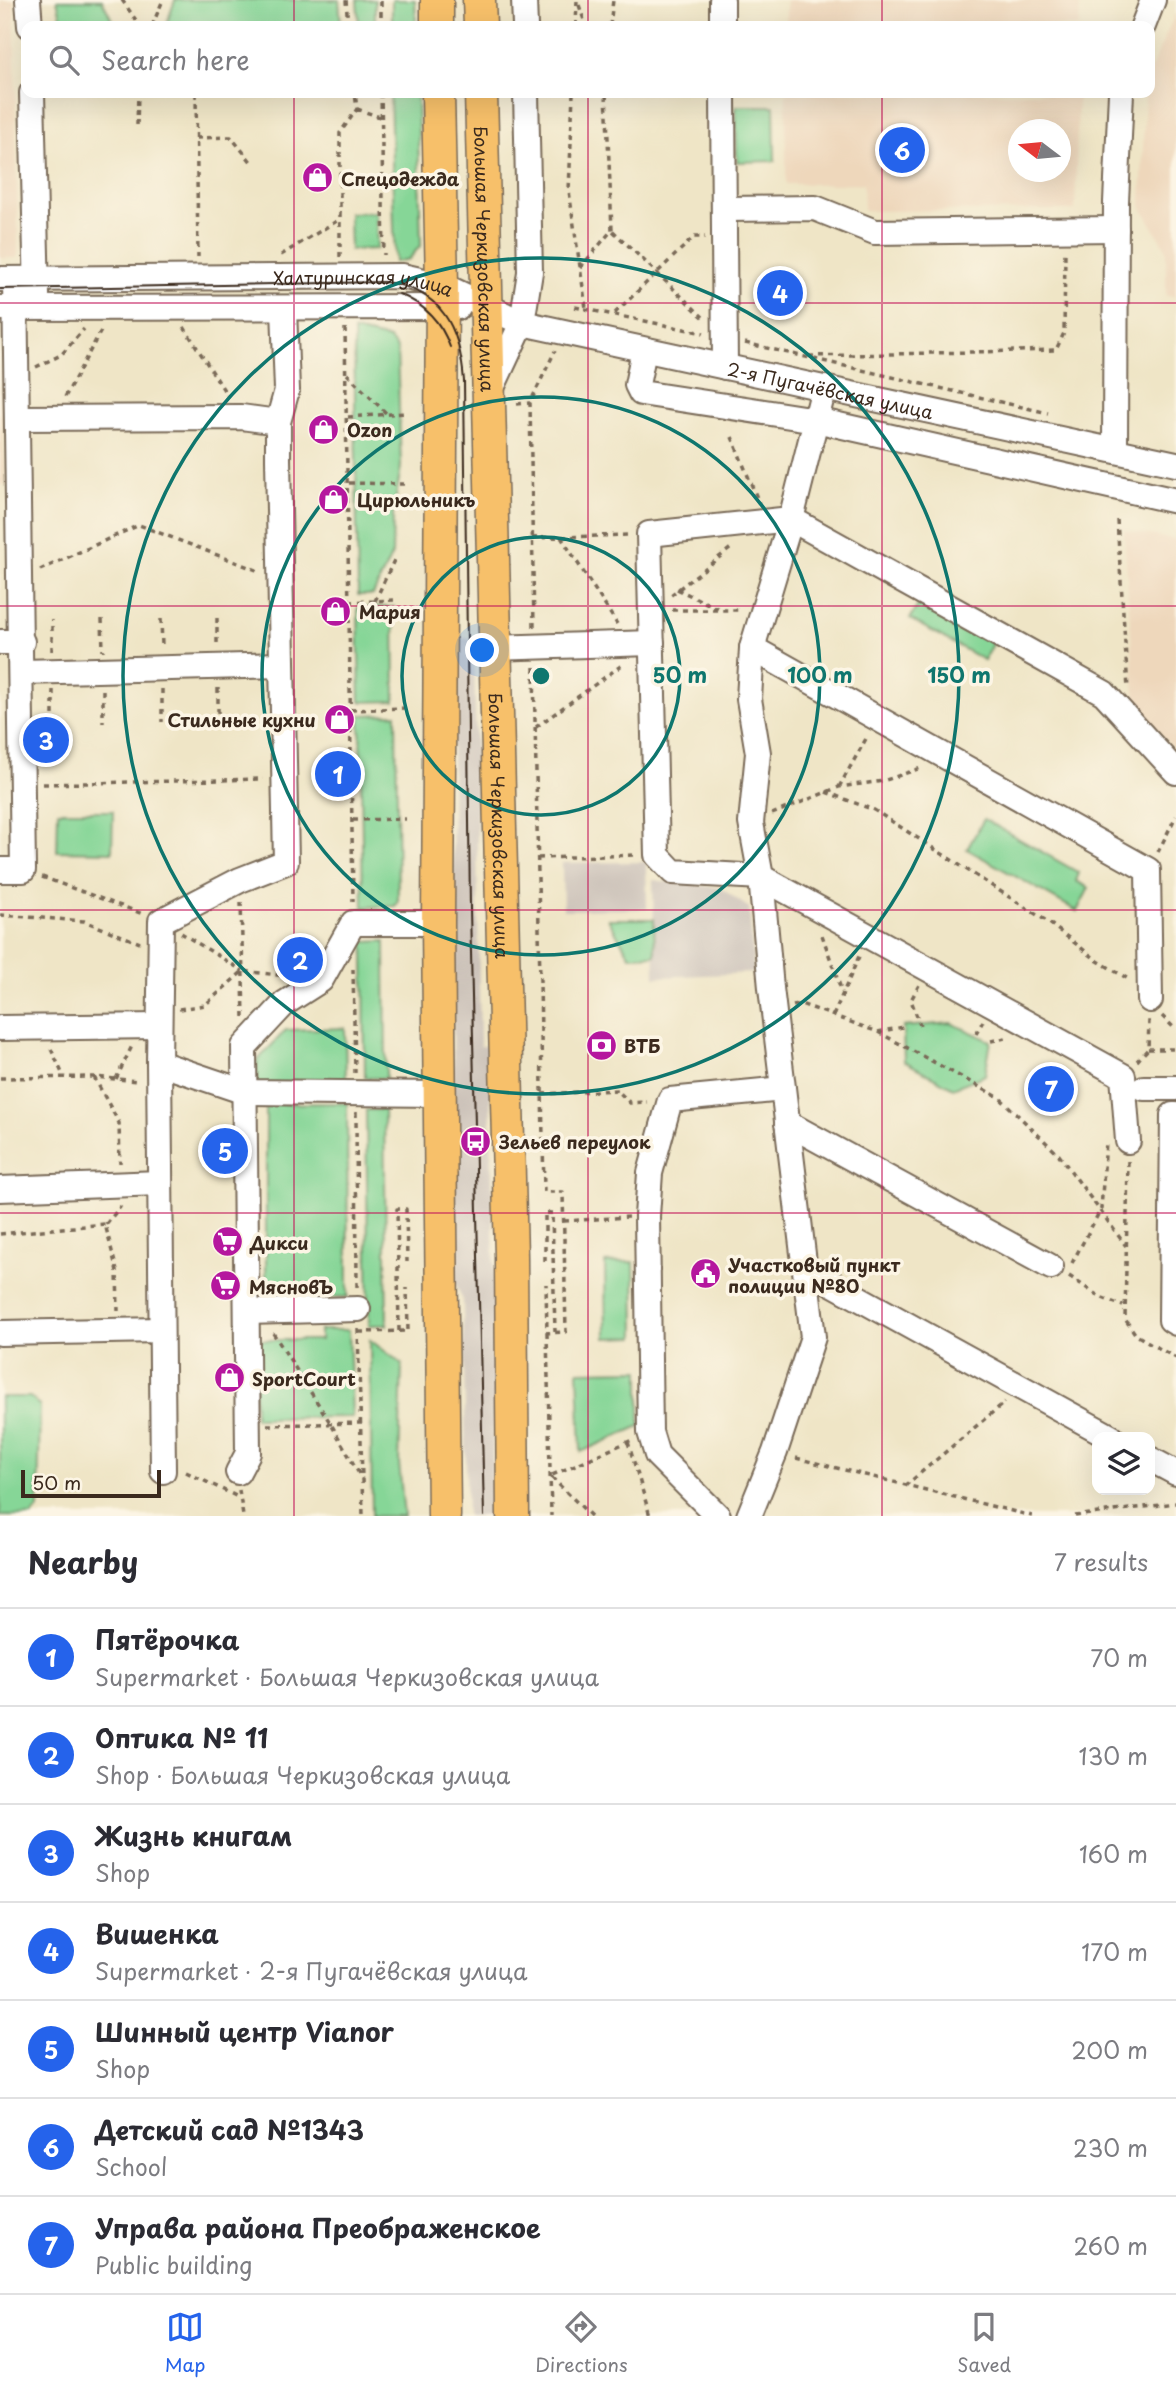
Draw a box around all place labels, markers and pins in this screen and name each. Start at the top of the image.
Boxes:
pin: 6 [879,124,925,176]
shop icon: Спецодежда [301,161,335,195]
place label: Спецодежда [341,165,460,192]
pin: 4 [757,267,803,319]
shop icon: Ozon [307,412,341,446]
place label: Ozon [347,416,392,443]
shop icon: Цирюльникъ [317,482,351,516]
place label: Цирюльникъ [357,486,475,513]
shop icon: Мария [319,594,353,628]
place label: Мария [359,598,421,625]
centre of rings [529,664,553,688]
shop icon: Стильные кухни [322,702,356,736]
place label: Стильные кухни [167,706,316,733]
pin: 3 [23,714,69,766]
pin: 1 [315,748,361,800]
pin: 2 [277,934,323,986]
bank icon: ВТБ [584,1028,618,1062]
place label: ВТБ [624,1032,660,1059]
pin: 7 [1028,1063,1074,1115]
bus stop icon: Зельев переулок [459,1124,493,1158]
pin: 5 [202,1125,248,1177]
place label: Зельев переулок [498,1128,651,1155]
supermarket icon: Дикси [210,1225,244,1259]
place label: Дикси [249,1229,308,1256]
place label: Участковый пункт полиции №80 [728,1251,901,1299]
public building icon: Участковый пункт полиции №80 [688,1257,722,1291]
supermarket icon: МясновЪ [209,1269,243,1303]
place label: МясновЪ [249,1273,333,1300]
shop icon: SportCourt [212,1361,246,1395]
place label: SportCourt [252,1365,356,1392]

